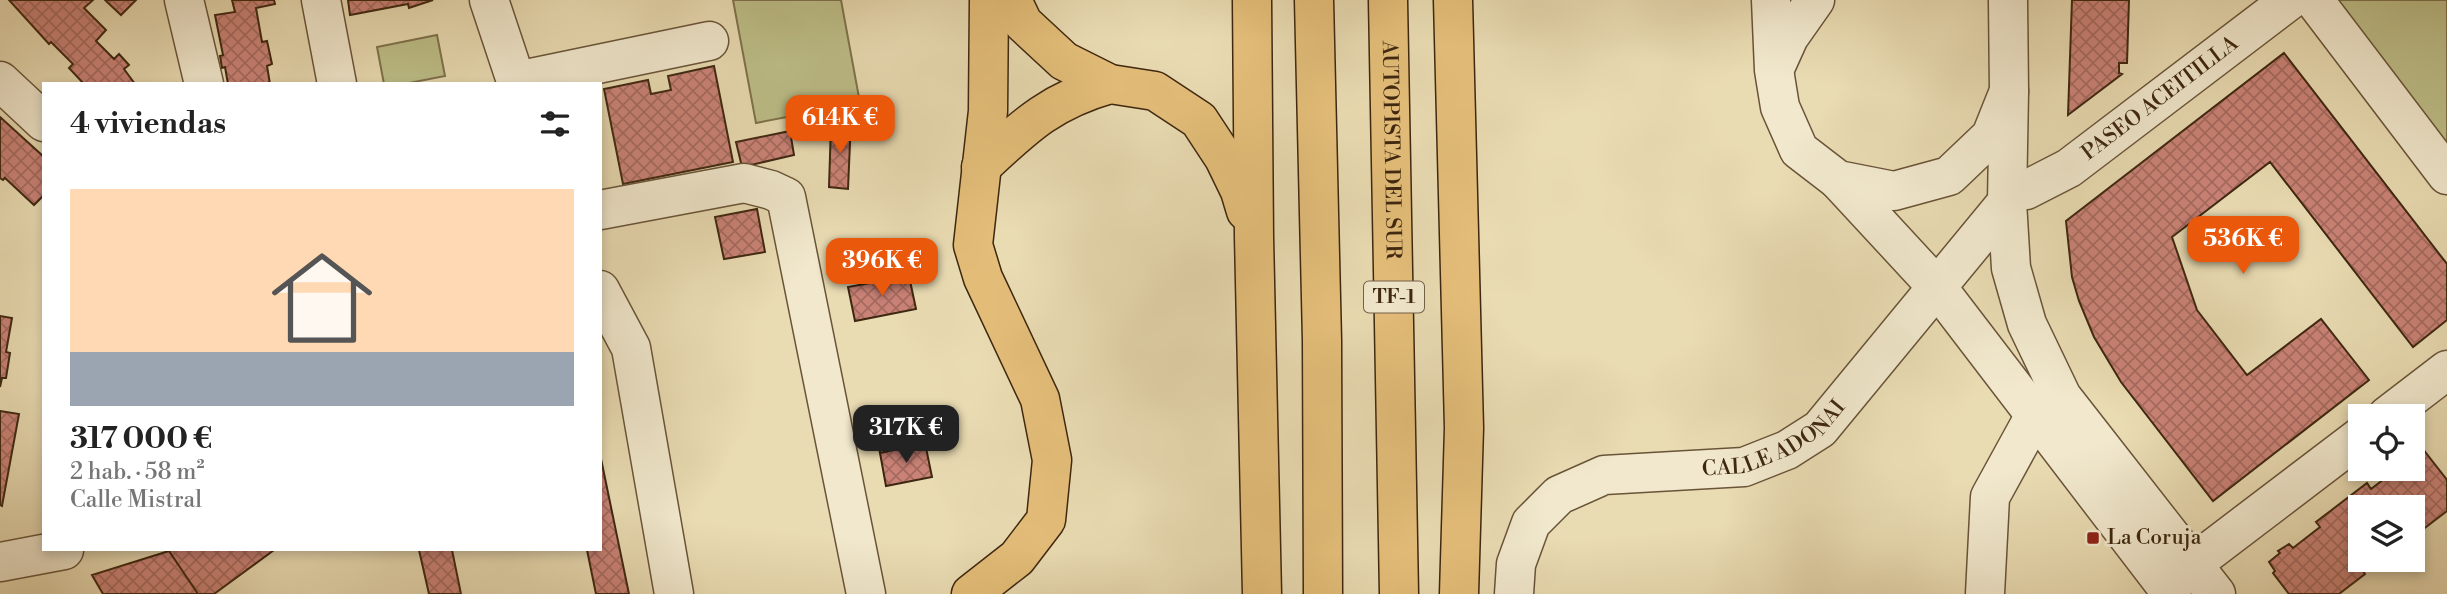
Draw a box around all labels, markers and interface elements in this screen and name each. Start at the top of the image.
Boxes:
street label: PASEO ACEITILLA [2077,30,2244,166]
street label: AUTOPISTA DEL SUR [1376,40,1406,260]
pin: 614K € [783,96,897,155]
text: 614K € [802,104,878,132]
text: 4 viviendas [70,105,226,143]
icon: filters [536,105,574,143]
pin: 536K € [2186,216,2300,276]
text: 536K € [2203,225,2283,253]
icon: home [259,235,385,361]
pin: 396K € [825,238,939,298]
text: 396K € [842,247,922,275]
road number: TF-1 [1364,282,1424,312]
street label: CALLE ADONAI [1701,395,1851,482]
map controls [2348,404,2425,572]
button: locate [2348,404,2425,481]
pin: 317K € [849,406,963,465]
text: 317K € [869,414,943,442]
text: 317 000 € [70,420,212,458]
text: 2 hab. · 58 m² [70,458,205,486]
text: Calle Mistral [70,486,202,514]
button: layers [2348,495,2425,572]
place label: La Coruja [2107,525,2202,551]
marker: La Coruja [2085,530,2101,546]

